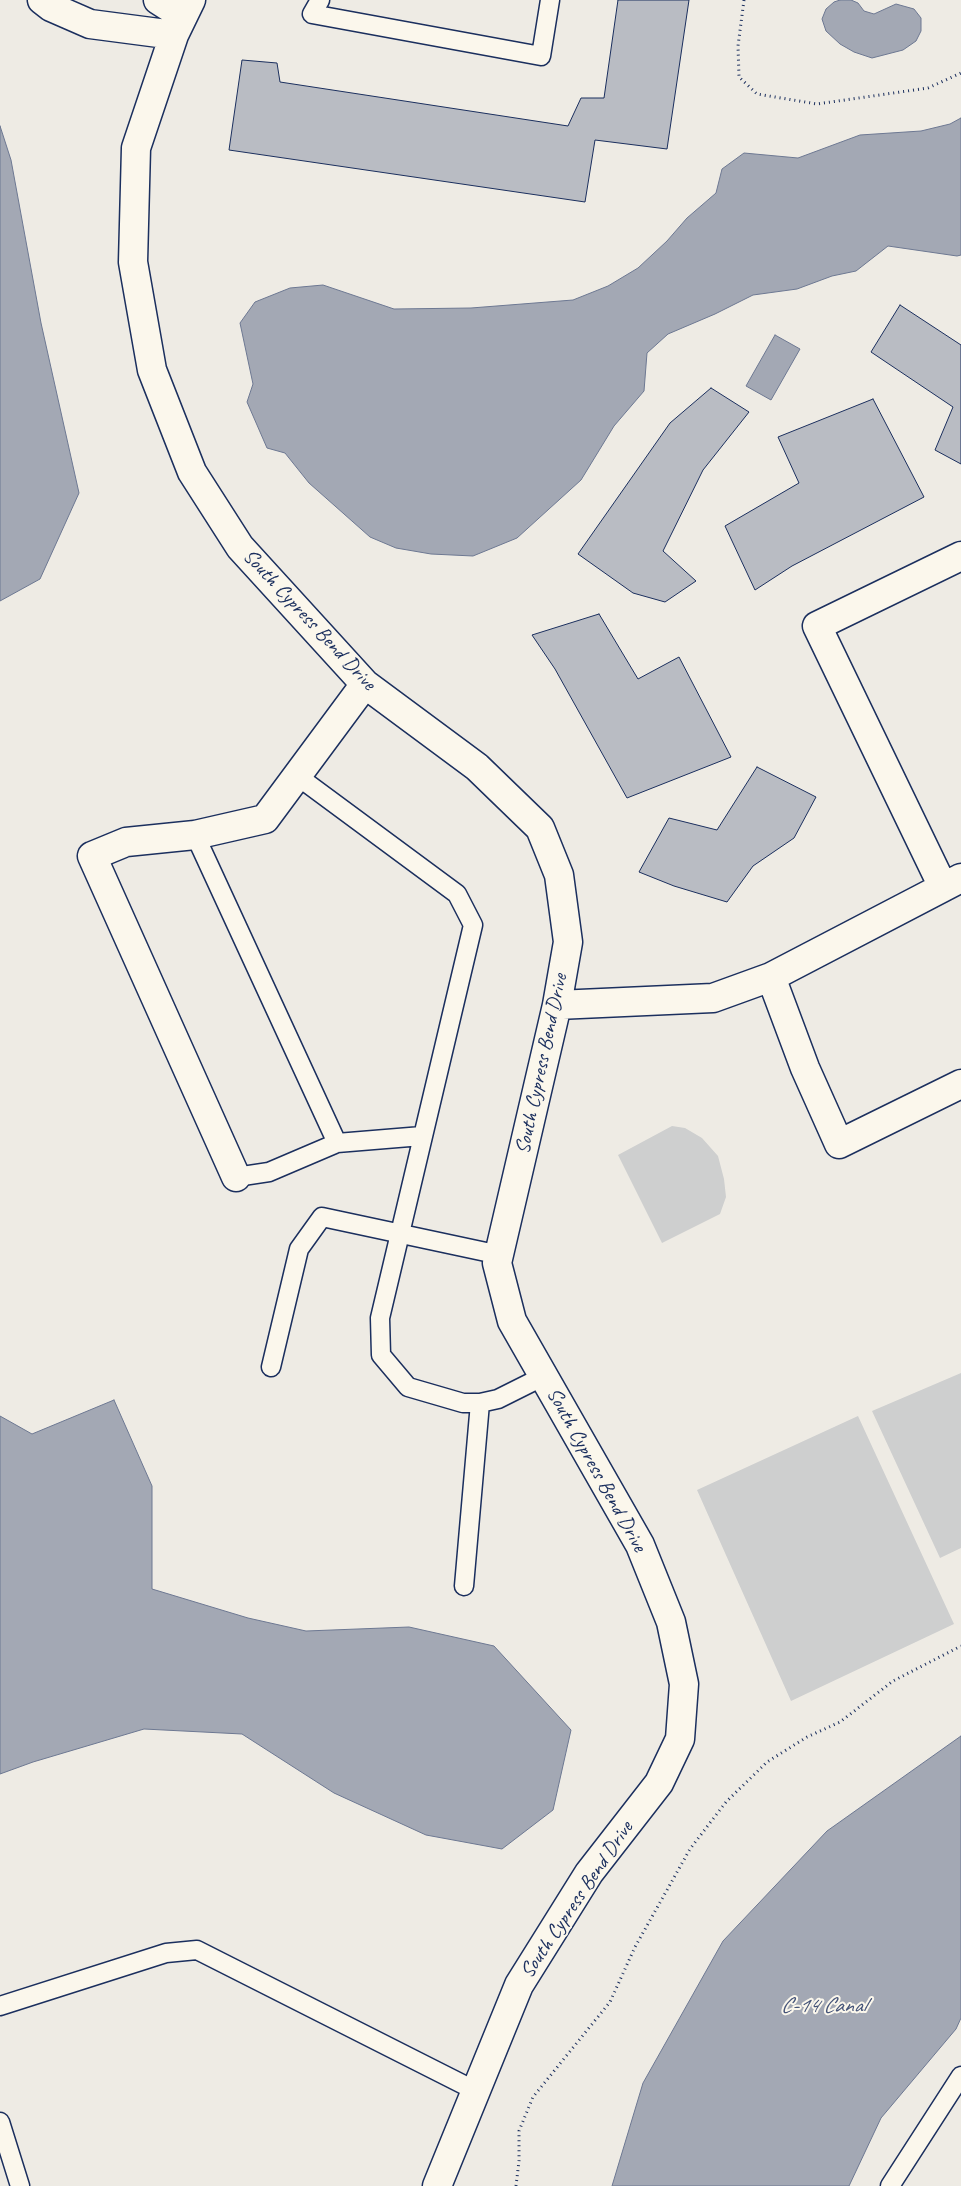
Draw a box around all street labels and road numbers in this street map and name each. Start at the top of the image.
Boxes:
street label: South Cypress Bend Drive [237,544,381,696]
street label: South Cypress Bend Drive [511,971,573,1157]
street label: South Cypress Bend Drive [540,1384,652,1556]
street label: South Cypress Bend Drive [515,1817,639,1983]

